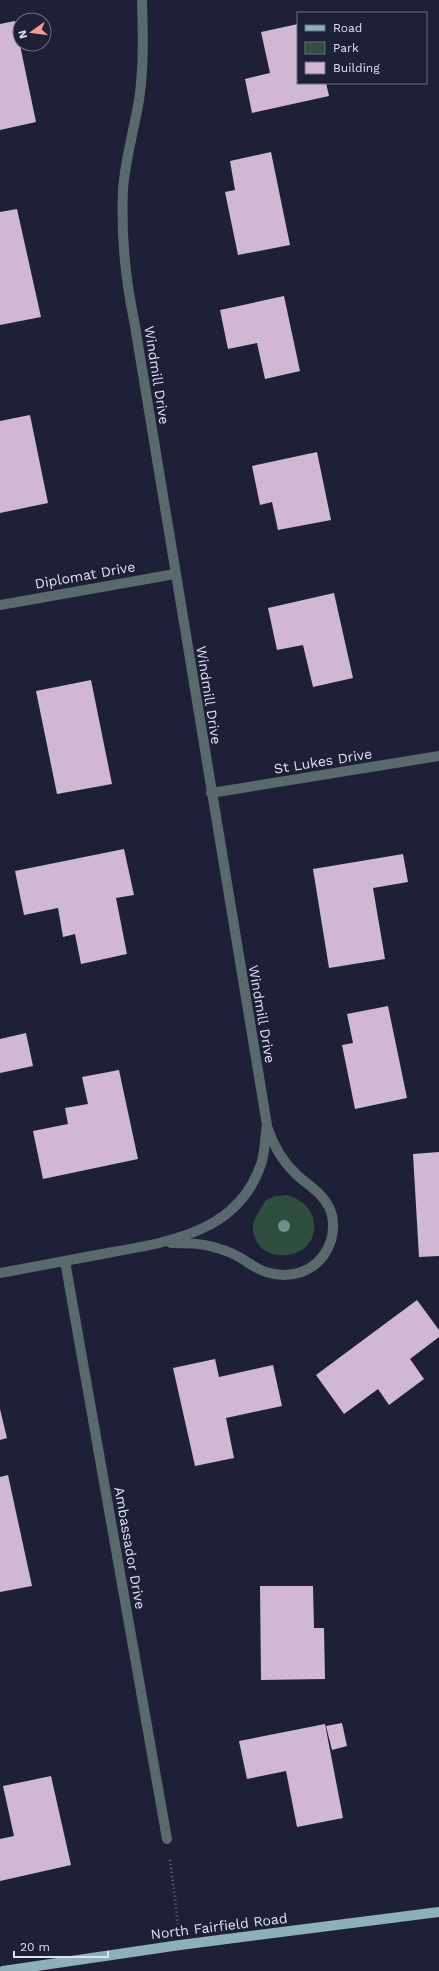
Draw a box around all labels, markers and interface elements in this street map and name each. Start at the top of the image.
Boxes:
north arrow [12,12,52,52]
legend [297,12,427,84]
text: Road [333,21,362,35]
text: N [15,29,30,40]
text: Park [333,41,359,55]
text: Building [333,61,380,75]
street label: Windmill Drive [141,325,173,425]
street label: Diplomat Drive [34,558,136,592]
street label: Windmill Drive [193,645,225,745]
street label: St Lukes Drive [273,745,373,777]
street label: Windmill Drive [245,964,279,1064]
street label: Ambassador Drive [111,1485,149,1611]
street label: North Fairfield Road [150,1910,288,1942]
scale bar [14,1933,108,1959]
text: 20 m [20,1940,50,1954]

